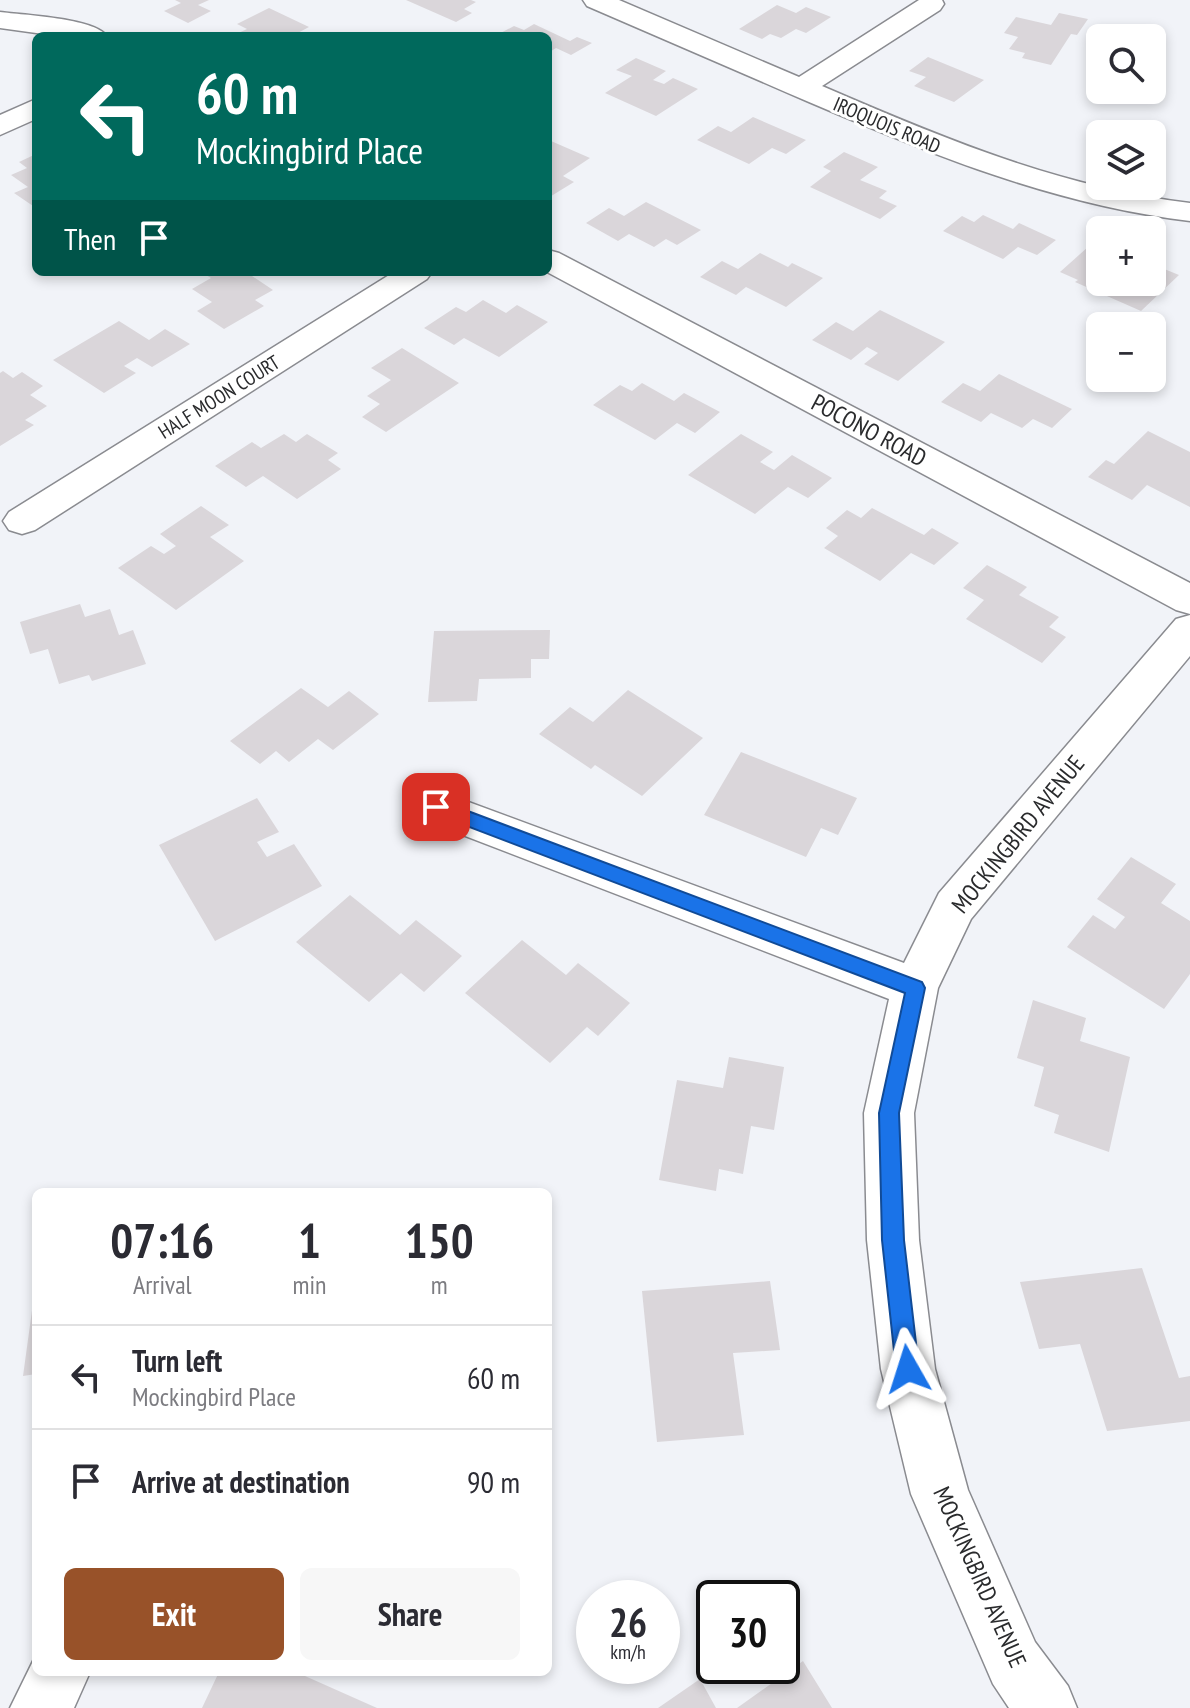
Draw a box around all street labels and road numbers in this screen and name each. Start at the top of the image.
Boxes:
street label: IROQUOIS ROAD [829,91,945,159]
street label: HALF MOON COURT [153,349,285,445]
street label: POCONO ROAD [806,387,932,473]
street label: MOCKINGBIRD AVENUE [945,749,1091,919]
street label: MOCKINGBIRD AVENUE [926,1482,1034,1672]

